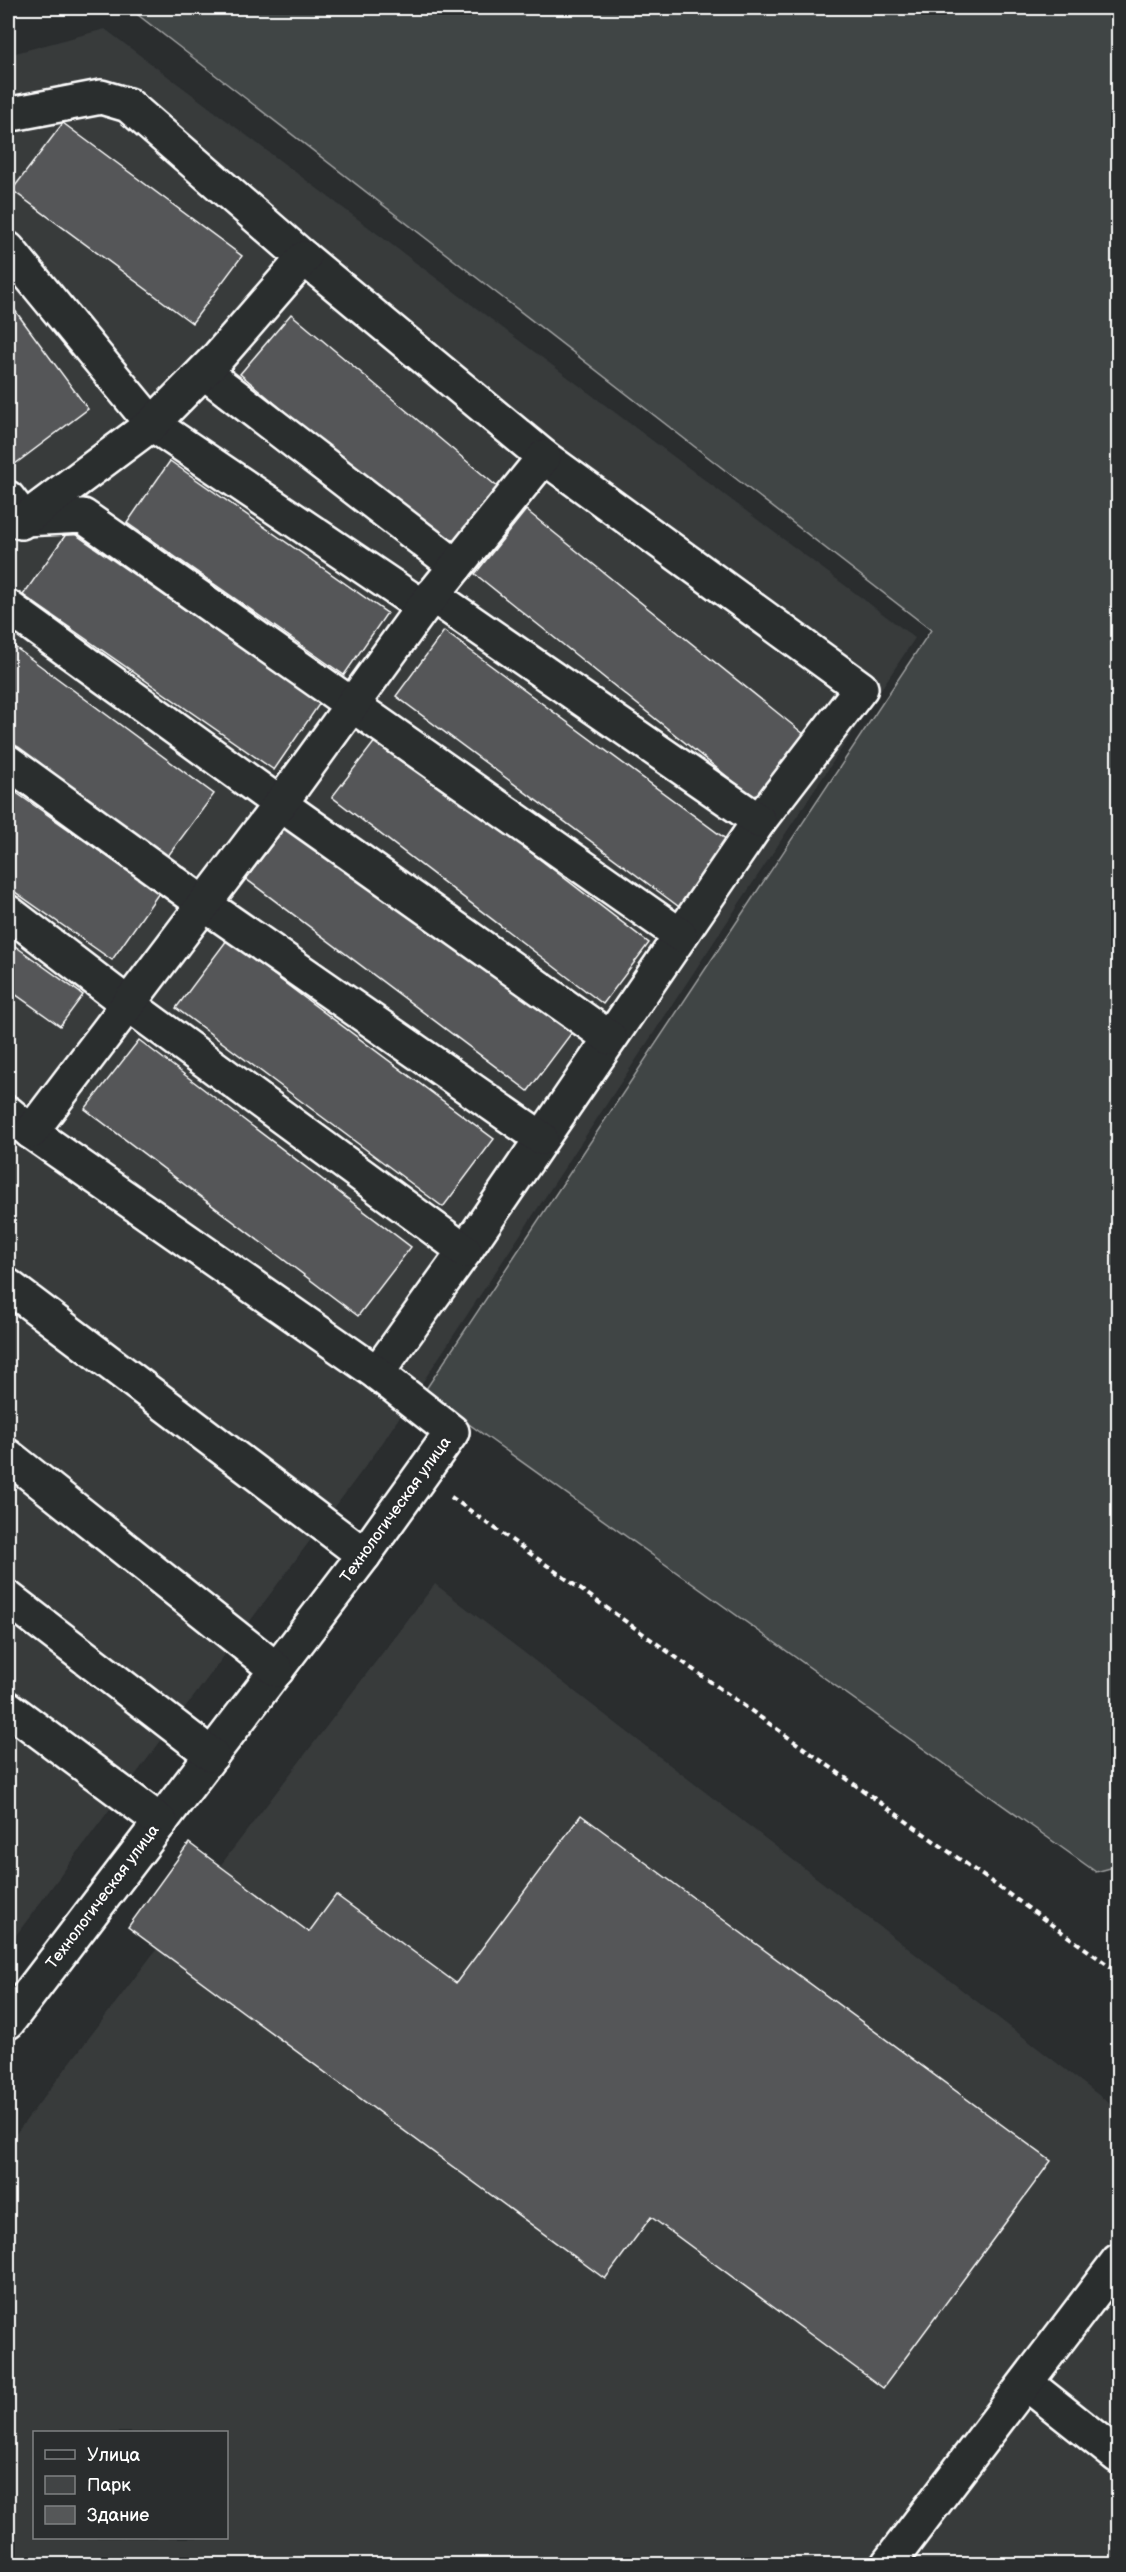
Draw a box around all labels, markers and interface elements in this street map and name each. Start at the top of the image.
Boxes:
street label: Технологическая улица [337,1433,456,1587]
street label: Технологическая улица [43,1821,164,1973]
legend [33,2431,228,2539]
text: Улица [87,2445,141,2466]
text: Парк [87,2475,131,2496]
text: Здание [87,2505,149,2526]

